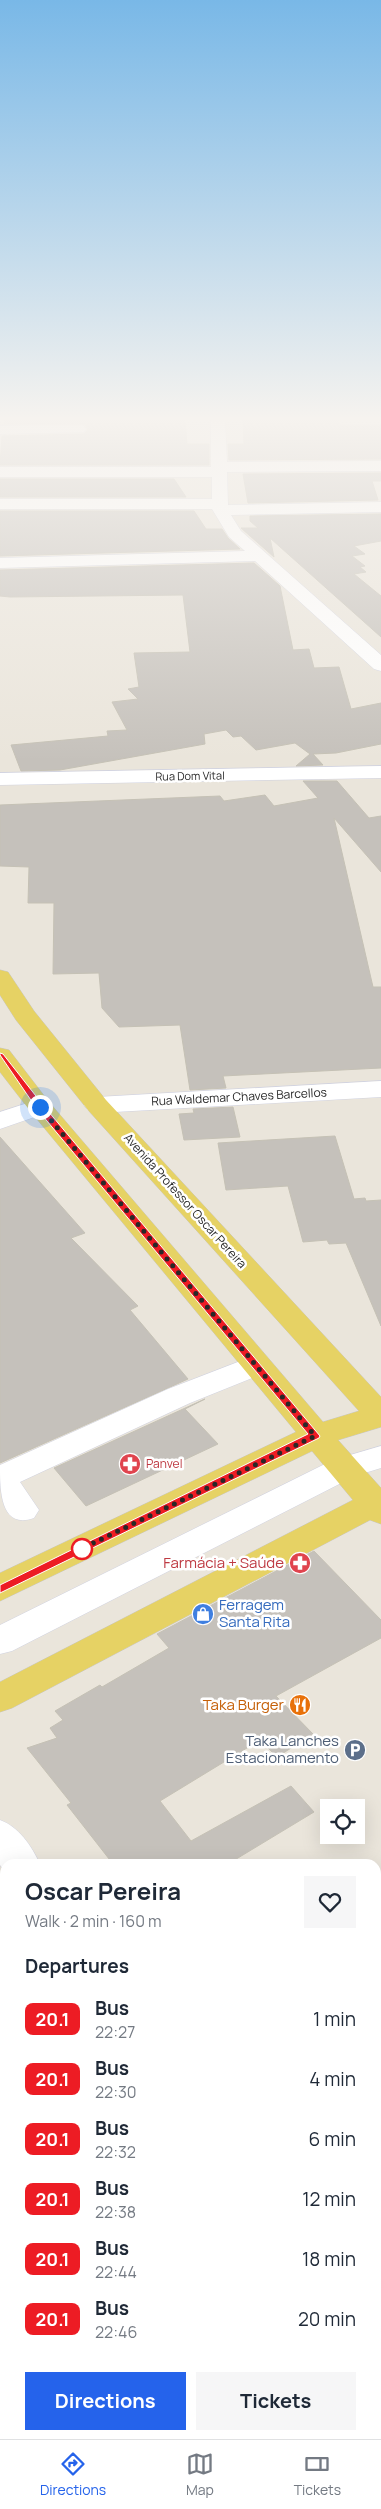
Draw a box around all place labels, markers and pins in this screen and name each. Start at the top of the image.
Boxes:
pharmacy icon: Panvel [118,1452,142,1476]
place label: Panvel [146,1455,182,1472]
unlabelled marker [71,1538,93,1560]
pharmacy icon: Farmácia + Saúde [288,1551,312,1575]
place label: Farmácia + Saúde [163,1552,284,1573]
place label: Ferragem Santa Rita [219,1594,290,1632]
shop icon: Ferragem Santa Rita [191,1602,215,1626]
restaurant icon: Taka Burger [288,1693,312,1717]
place label: Taka Burger [203,1694,285,1715]
place label: Taka Lanches Estacionamento [226,1730,339,1768]
parking icon: Taka Lanches Estacionamento [343,1738,367,1762]

